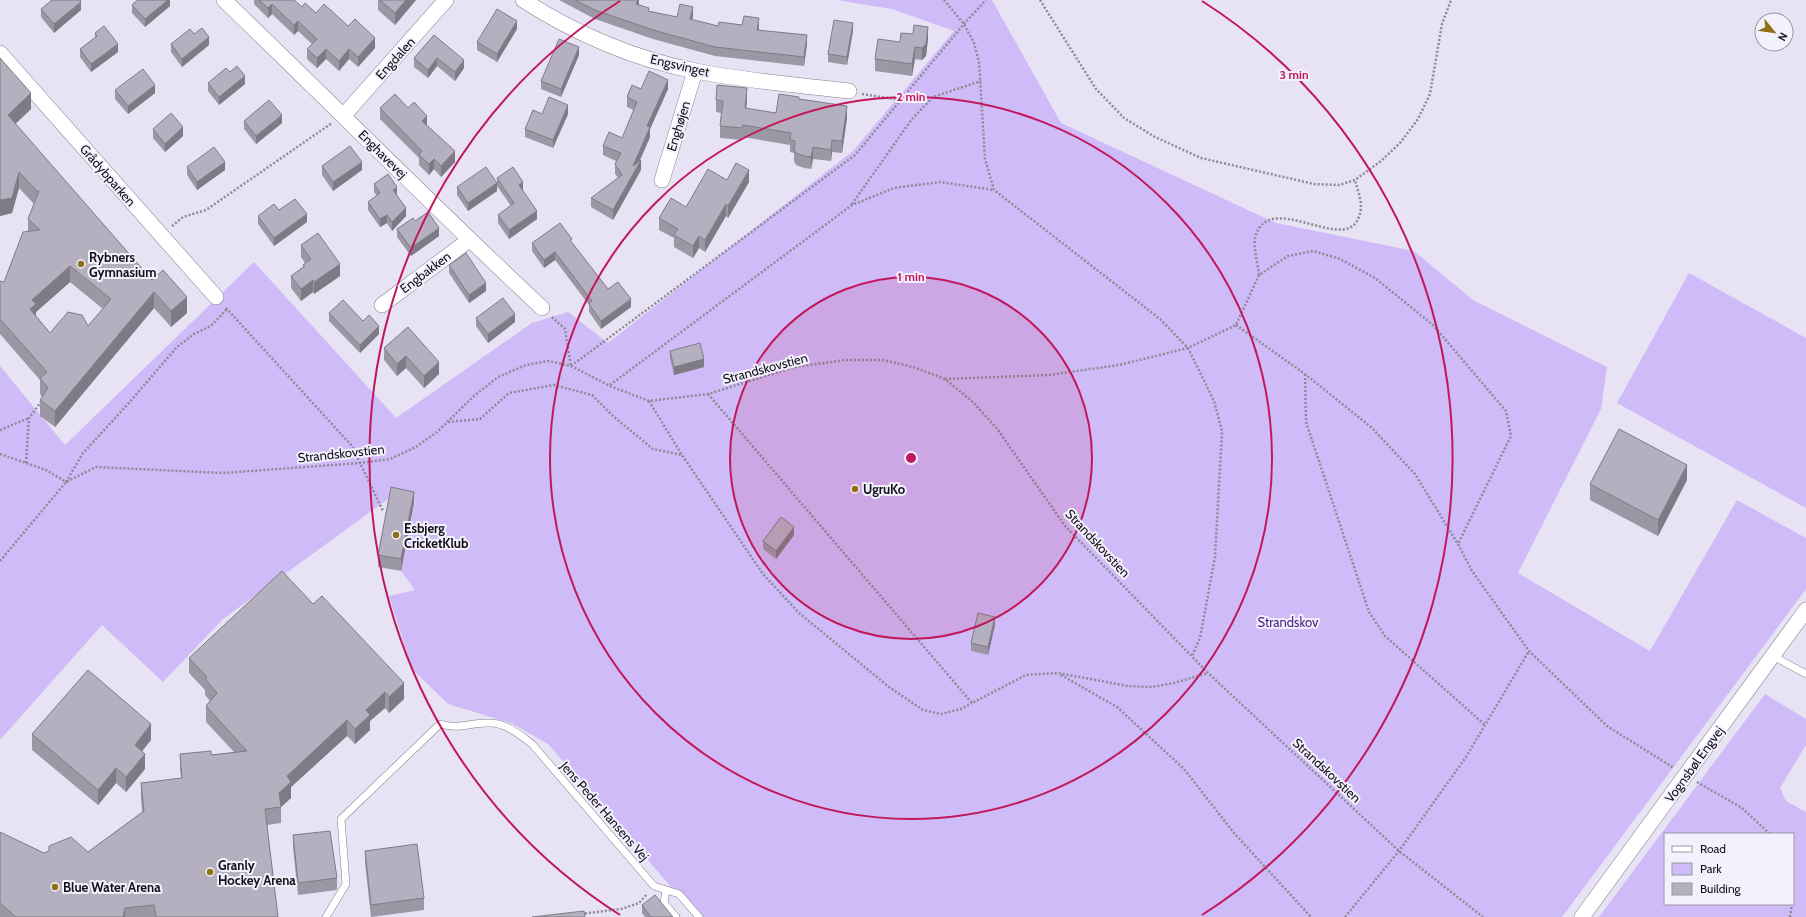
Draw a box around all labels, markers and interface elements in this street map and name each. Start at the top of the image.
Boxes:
north arrow [1754,12,1794,52]
text: N [1775,30,1791,44]
street label: Engdalen [372,34,418,82]
street label: Engsvinget [649,50,712,80]
text: 3 min [1279,67,1309,82]
text: 2 min [897,89,925,104]
street label: Enghøjen [663,99,694,153]
street label: Enghavevej [355,126,411,182]
street label: Grådybparken [77,141,139,209]
street label: Engbakken [396,248,454,296]
place label: Rybners Gymnasium [89,249,157,280]
marker: Rybners Gymnasium [76,259,86,269]
text: 1 min [897,269,925,284]
street label: Strandskovstien [721,349,809,387]
street label: Strandskovstien [297,440,385,466]
centre of rings [904,451,918,465]
place label: UgruKo [863,481,906,497]
marker: UgruKo [850,484,860,494]
street label: Strandskovstien [1062,506,1134,580]
place label: Esbjerg CricketKlub [404,520,469,551]
marker: Esbjerg CricketKlub [391,530,401,540]
park label: Strandskov [1258,614,1319,630]
street label: Vognsbøl Engvej [1661,723,1728,806]
street label: Strandskovstien [1290,734,1364,806]
street label: Jens Peder Hansens Vej [556,757,653,865]
legend [1664,833,1794,905]
text: Road [1700,841,1726,856]
place label: Granly Hockey Arena [218,857,296,888]
text: Park [1700,861,1722,876]
marker: Granly Hockey Arena [205,867,215,877]
place label: Blue Water Arena [63,879,161,895]
text: Building [1700,881,1742,896]
marker: Blue Water Arena [50,882,60,892]

